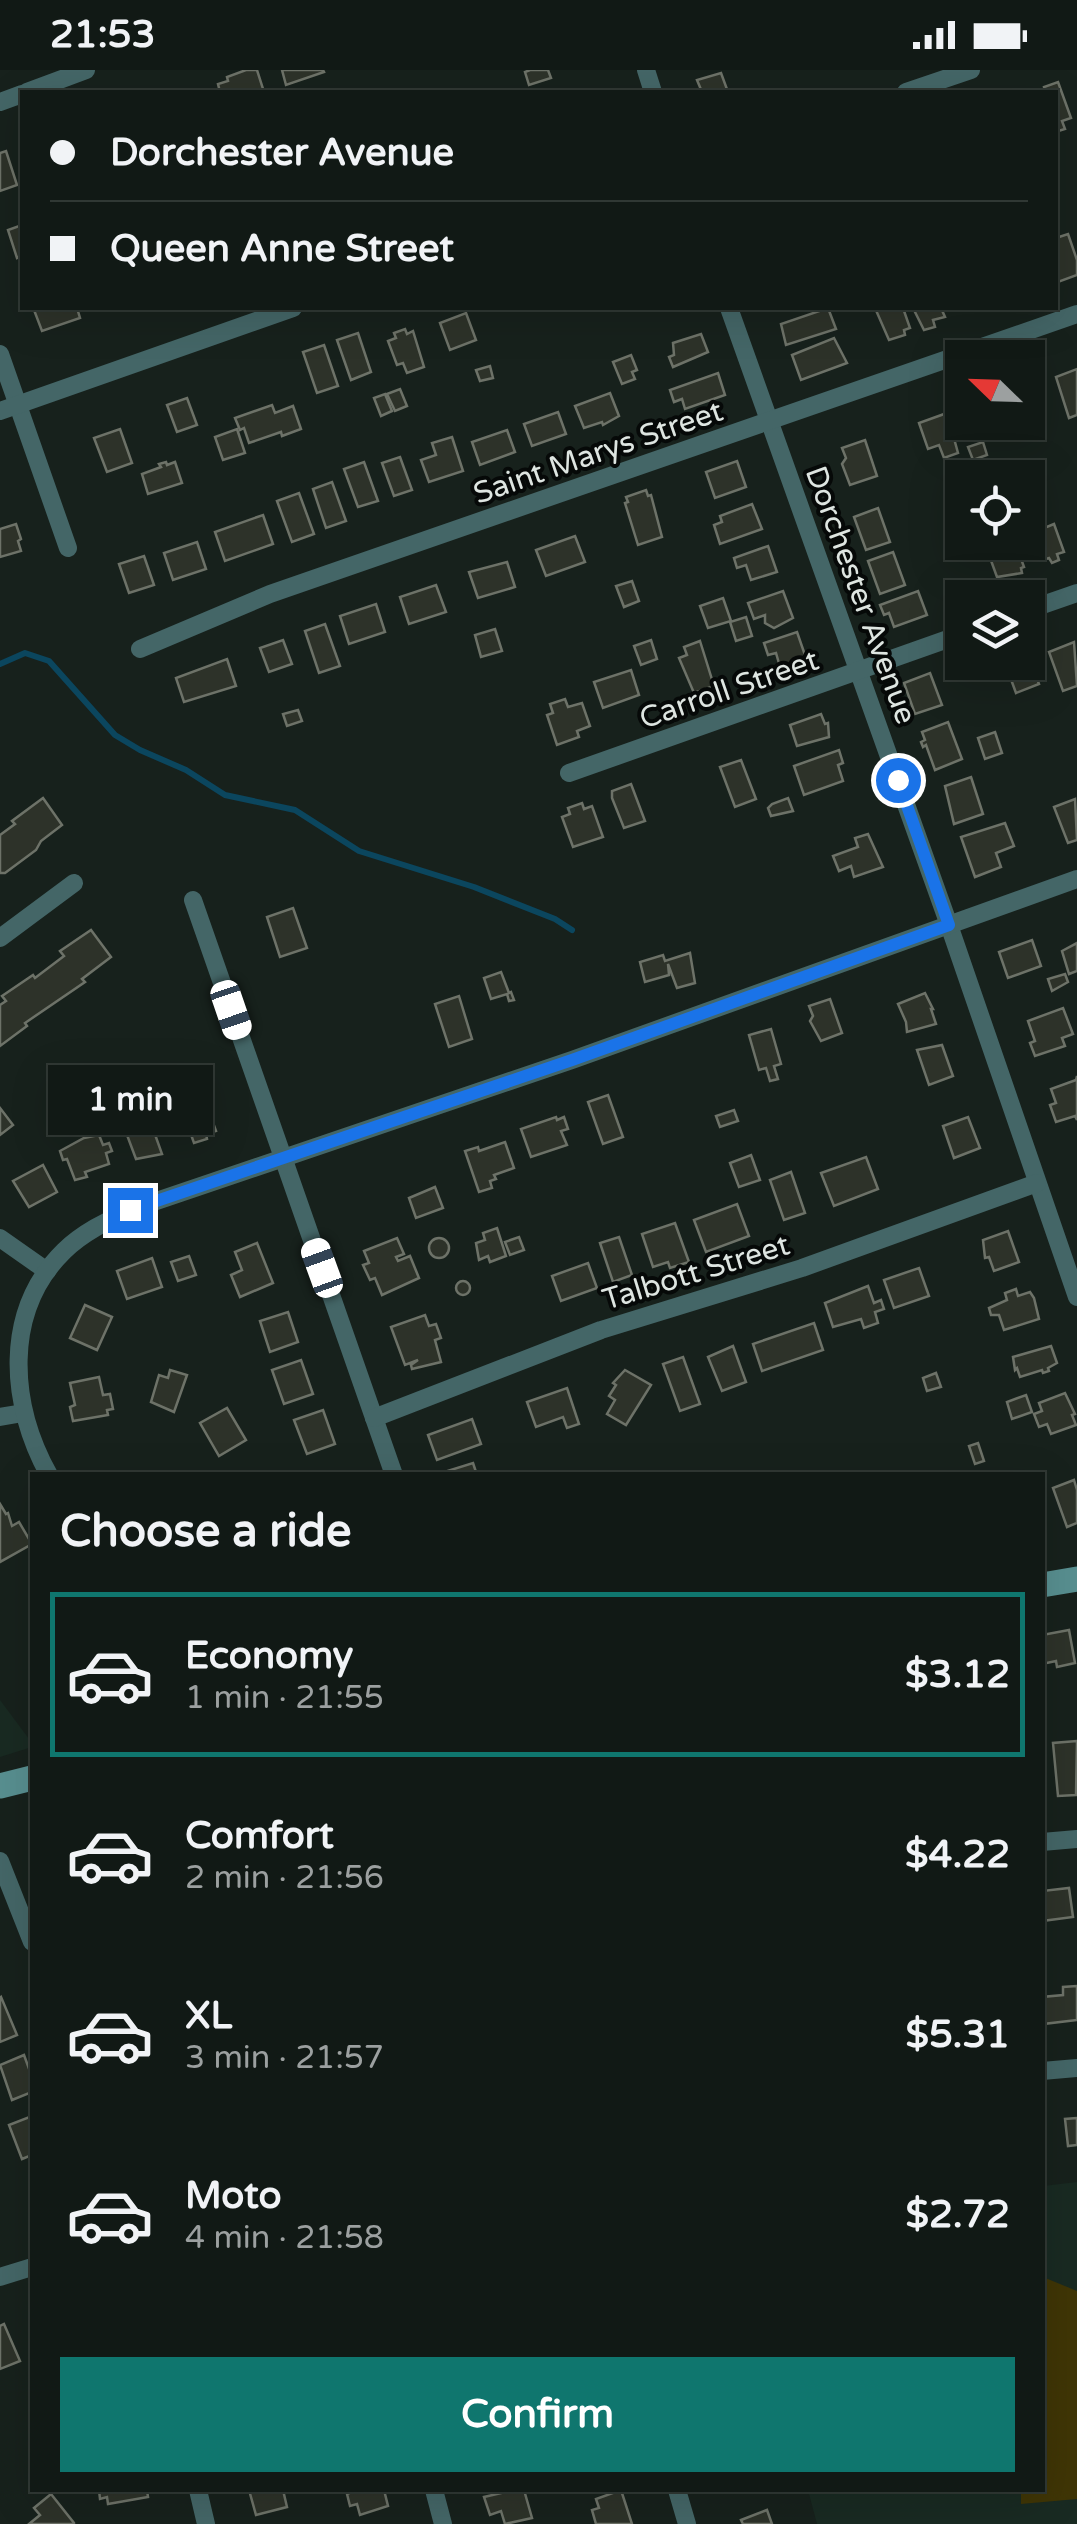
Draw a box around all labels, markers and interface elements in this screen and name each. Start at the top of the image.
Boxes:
text: 21:53 [50,12,155,58]
text: Dorchester Avenue [110,130,454,176]
text: Queen Anne Street [110,226,454,272]
north arrow [945,340,1045,440]
map controls [945,340,1045,680]
street label: Saint Marys Street [469,392,728,513]
button: locate [945,460,1045,560]
street label: Dorchester Avenue [797,461,924,729]
button: layers [945,580,1045,680]
street label: Carroll Street [635,642,824,737]
route start [876,758,921,803]
car [207,977,255,1043]
callout: 1 min [48,1065,212,1135]
text: 1 min [88,1081,173,1119]
route end [108,1188,153,1233]
street label: Talbott Street [598,1226,794,1318]
car [298,1235,346,1301]
text: Choose a ride [60,1505,351,1559]
icon: car [65,1630,155,1720]
text: Economy [185,1633,353,1679]
text: $3.12 [905,1652,1010,1698]
text: 1 min · 21:55 [185,1679,384,1717]
icon: car [65,1810,155,1900]
text: Comfort [185,1813,334,1859]
text: $4.22 [905,1832,1010,1878]
text: 2 min · 21:56 [185,1859,384,1897]
icon: car [65,1990,155,2080]
text: XL [185,1993,232,2039]
text: $5.31 [905,2012,1010,2058]
text: 3 min · 21:57 [185,2039,384,2077]
icon: car [65,2170,155,2260]
text: Moto [185,2173,281,2219]
text: $2.72 [905,2192,1010,2238]
text: 4 min · 21:58 [185,2219,384,2257]
button: Confirm [60,2357,1015,2472]

